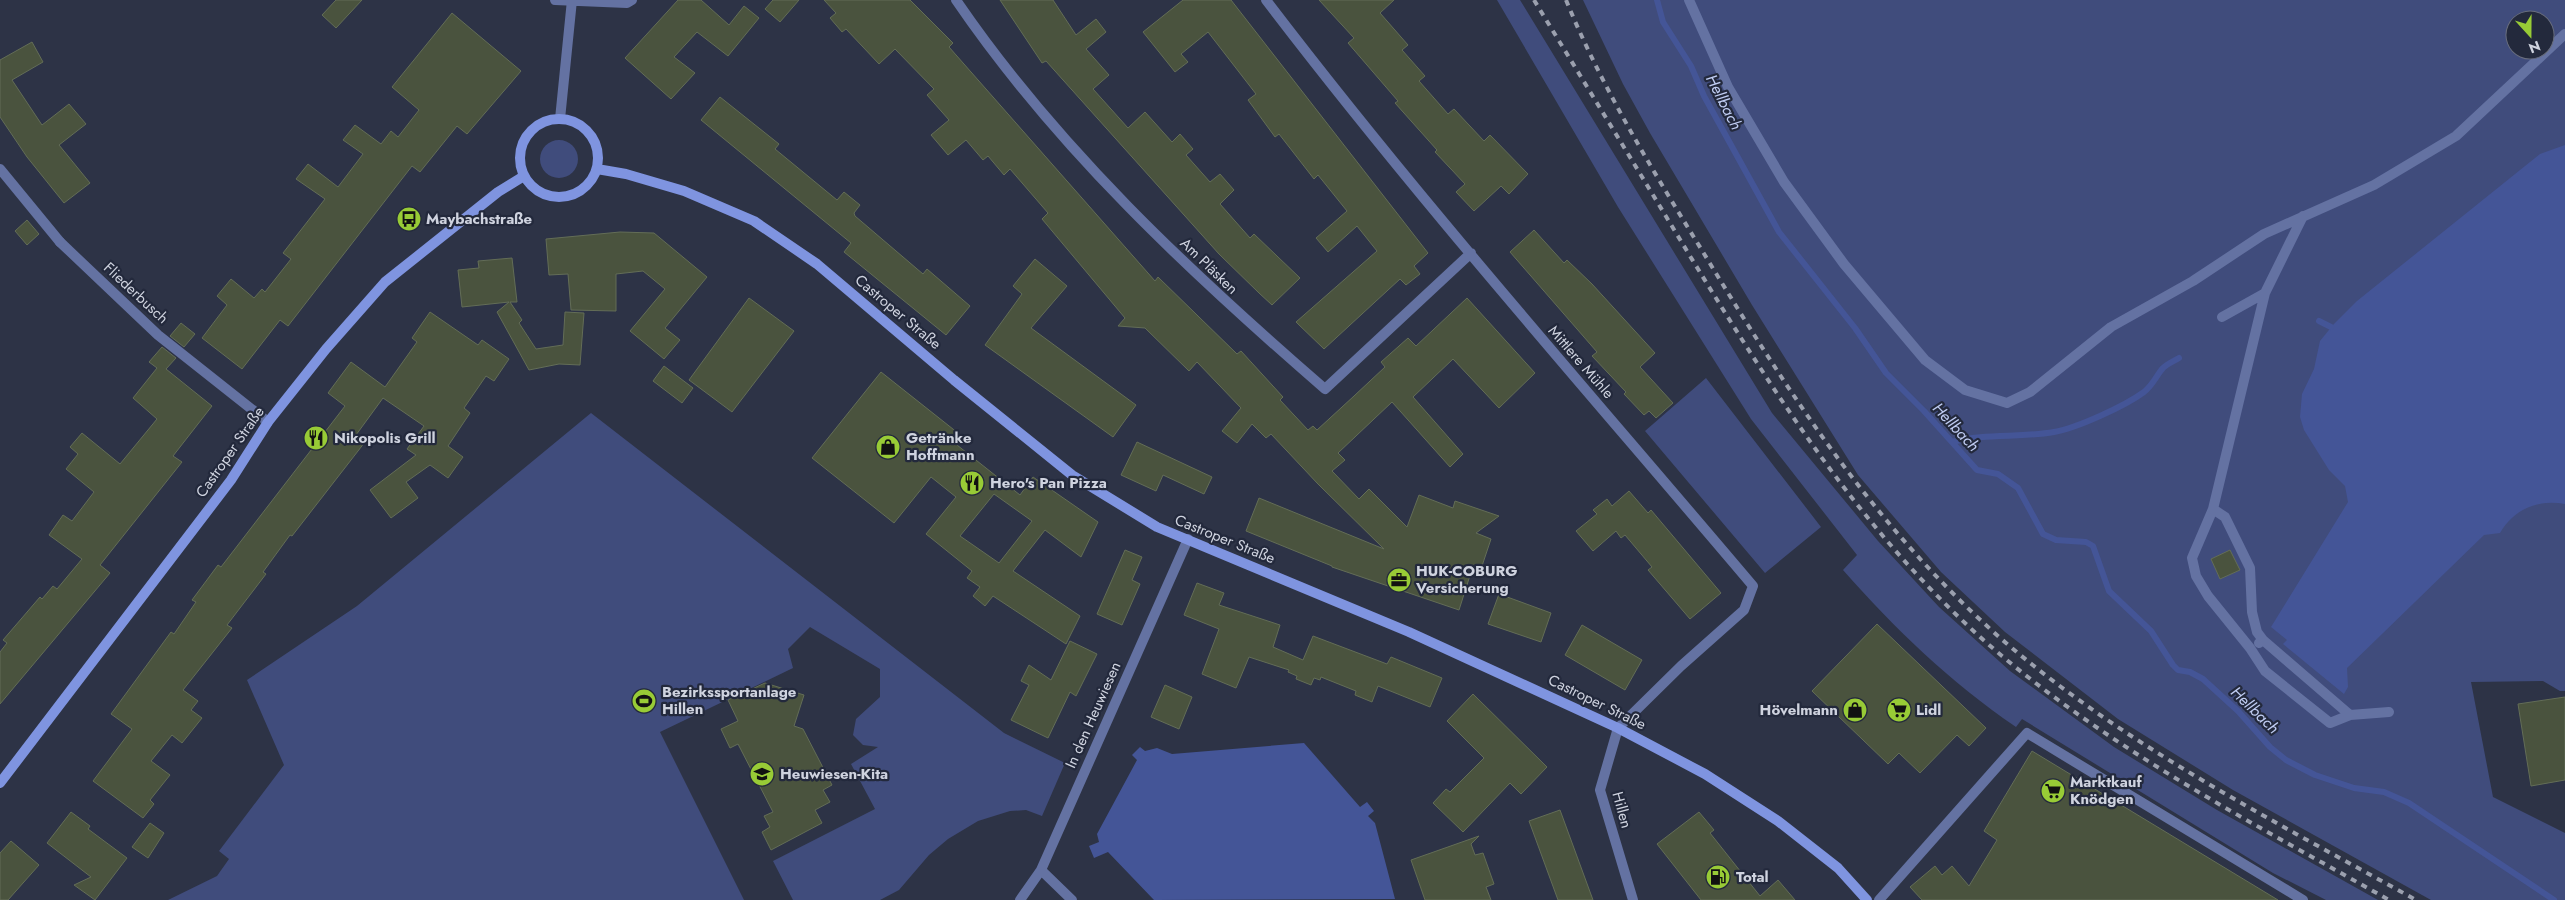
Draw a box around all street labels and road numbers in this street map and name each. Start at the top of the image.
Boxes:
street label: Am Pläsken [1175,233,1243,299]
street label: Fliederbusch [99,257,173,329]
street label: Castroper Straße [850,269,946,355]
street label: Mittlere Mühle [1543,321,1619,404]
street label: Castroper Straße [190,402,270,502]
street label: Castroper Straße [1171,509,1279,569]
street label: In den Heuwiesen [1060,658,1126,772]
street label: Castroper Straße [1544,669,1650,735]
street label: Hillen [1607,789,1637,831]

